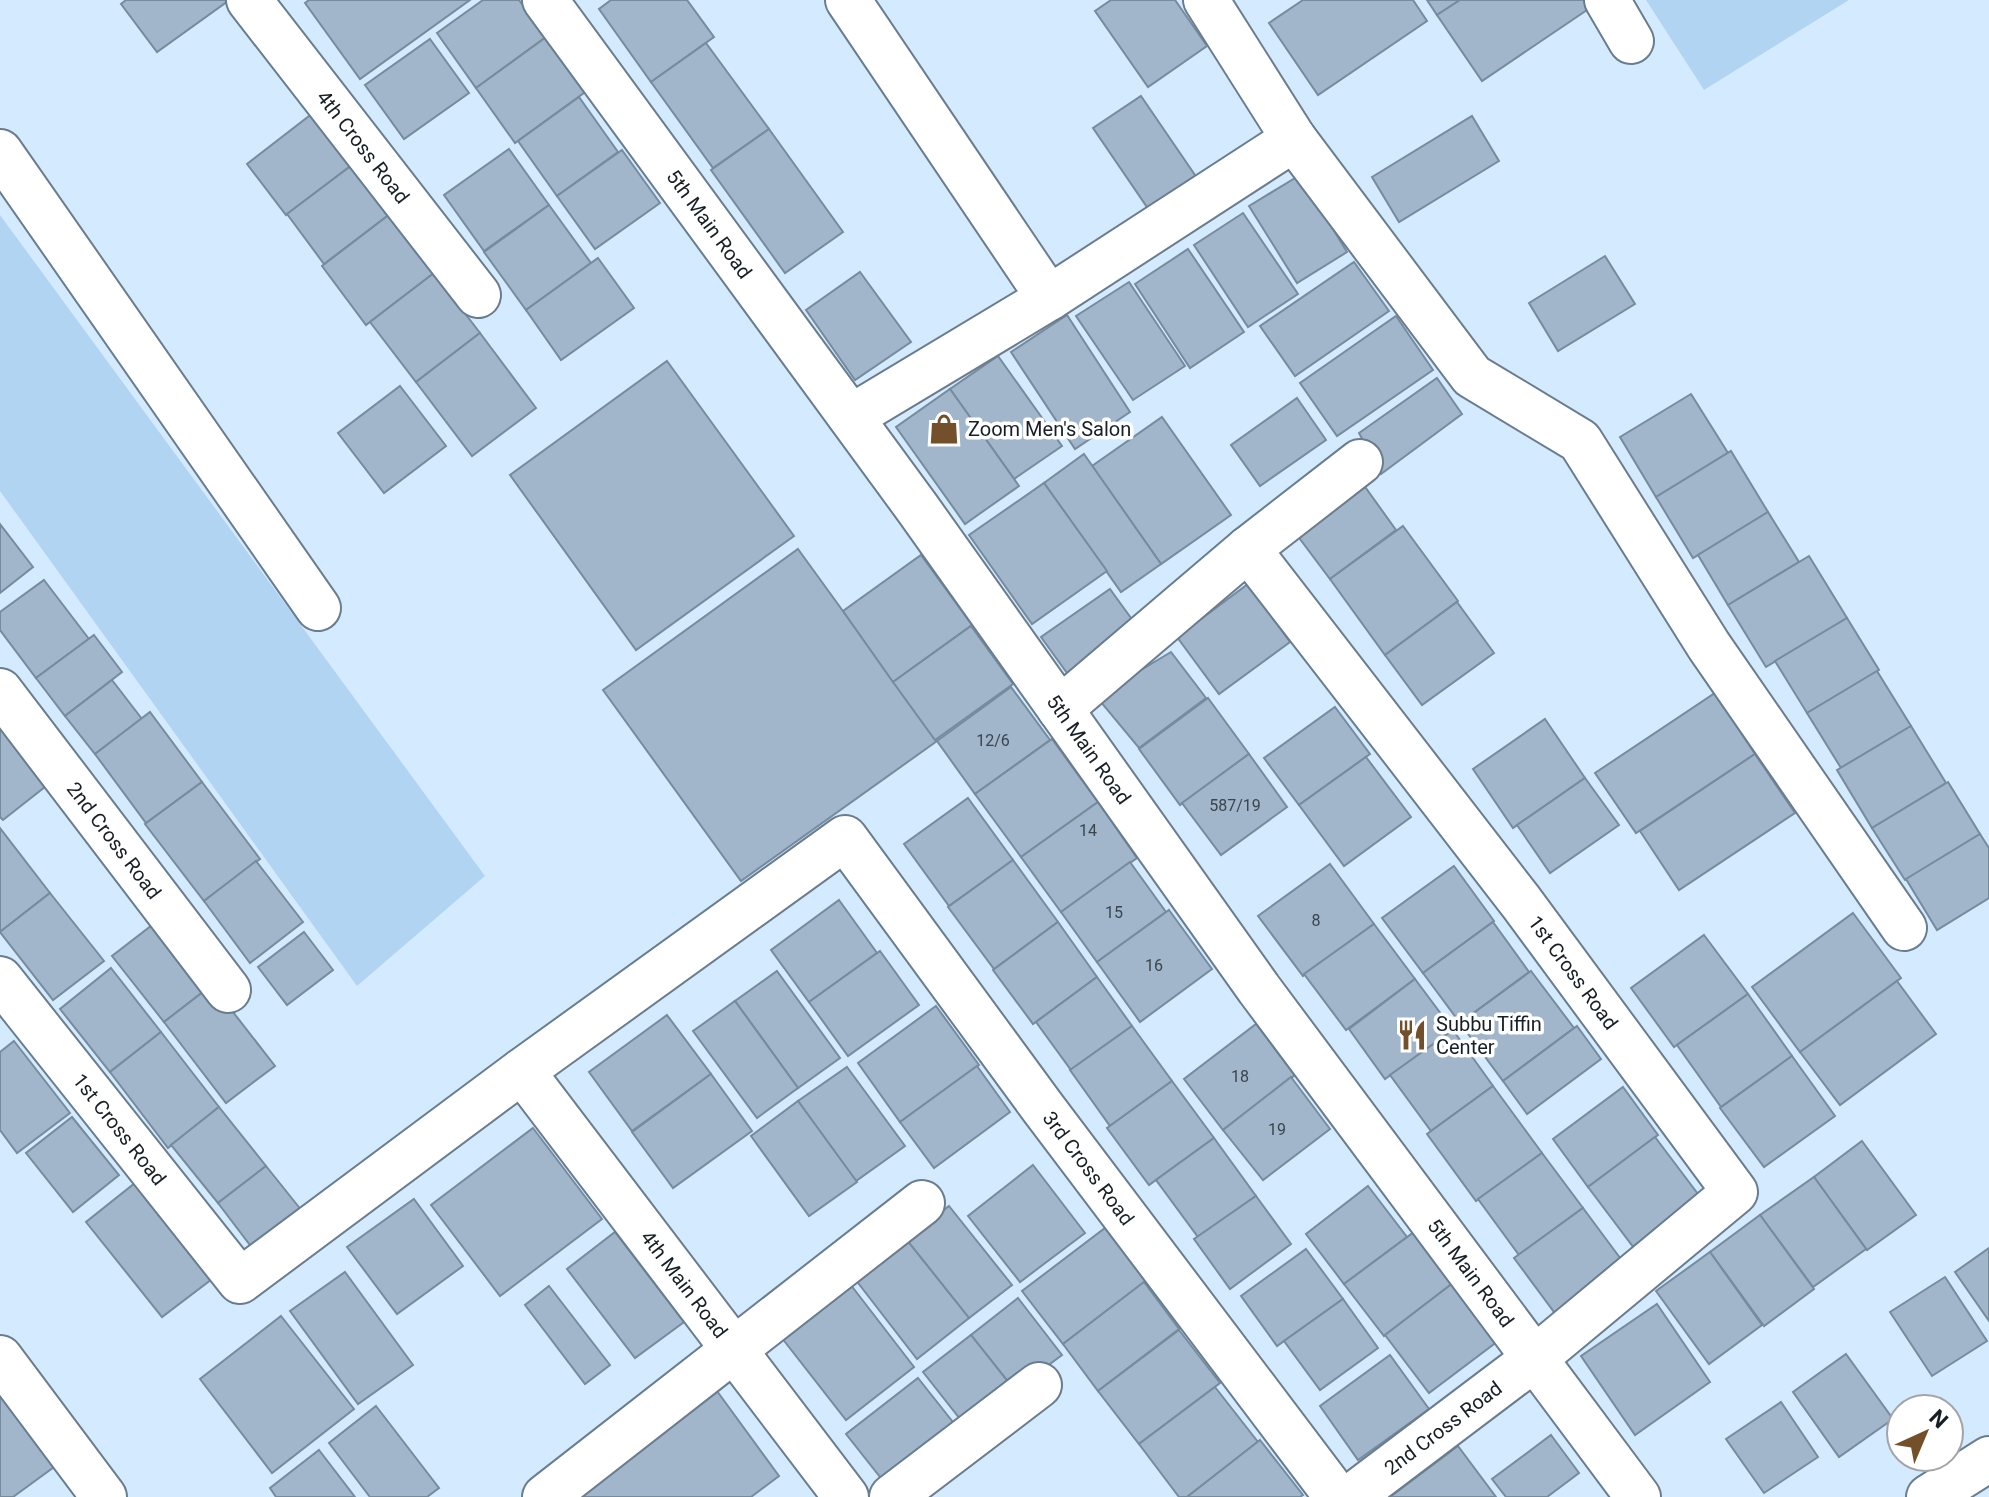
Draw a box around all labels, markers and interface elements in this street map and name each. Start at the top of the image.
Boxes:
street label: 4th Cross Road [312,86,414,208]
street label: 5th Main Road [662,165,757,283]
shop icon: Zoom Men's Salon [927,412,961,446]
place label: Zoom Men's Salon [968,417,1131,441]
street label: 5th Main Road [1042,690,1136,809]
house number: 12/6 [976,731,1010,750]
street label: 2nd Cross Road [62,777,166,904]
house number: 587/19 [1209,796,1261,815]
house number: 14 [1079,821,1097,840]
house number: 15 [1105,903,1123,922]
house number: 8 [1312,911,1321,930]
street label: 1st Cross Road [1523,911,1623,1034]
house number: 16 [1145,956,1163,975]
place label: Subbu Tiffin Center [1436,1012,1542,1059]
restaurant icon: Subbu Tiffin Center [1395,1018,1429,1052]
house number: 18 [1231,1067,1249,1086]
street label: 1st Cross Road [68,1069,171,1190]
street label: 3rd Cross Road [1038,1107,1139,1230]
house number: 19 [1268,1120,1286,1139]
street label: 5th Main Road [1423,1214,1519,1332]
street label: 4th Main Road [636,1226,733,1343]
street label: 2nd Cross Road [1379,1376,1507,1480]
north arrow [1885,1393,1965,1473]
text: N [1924,1405,1953,1433]

